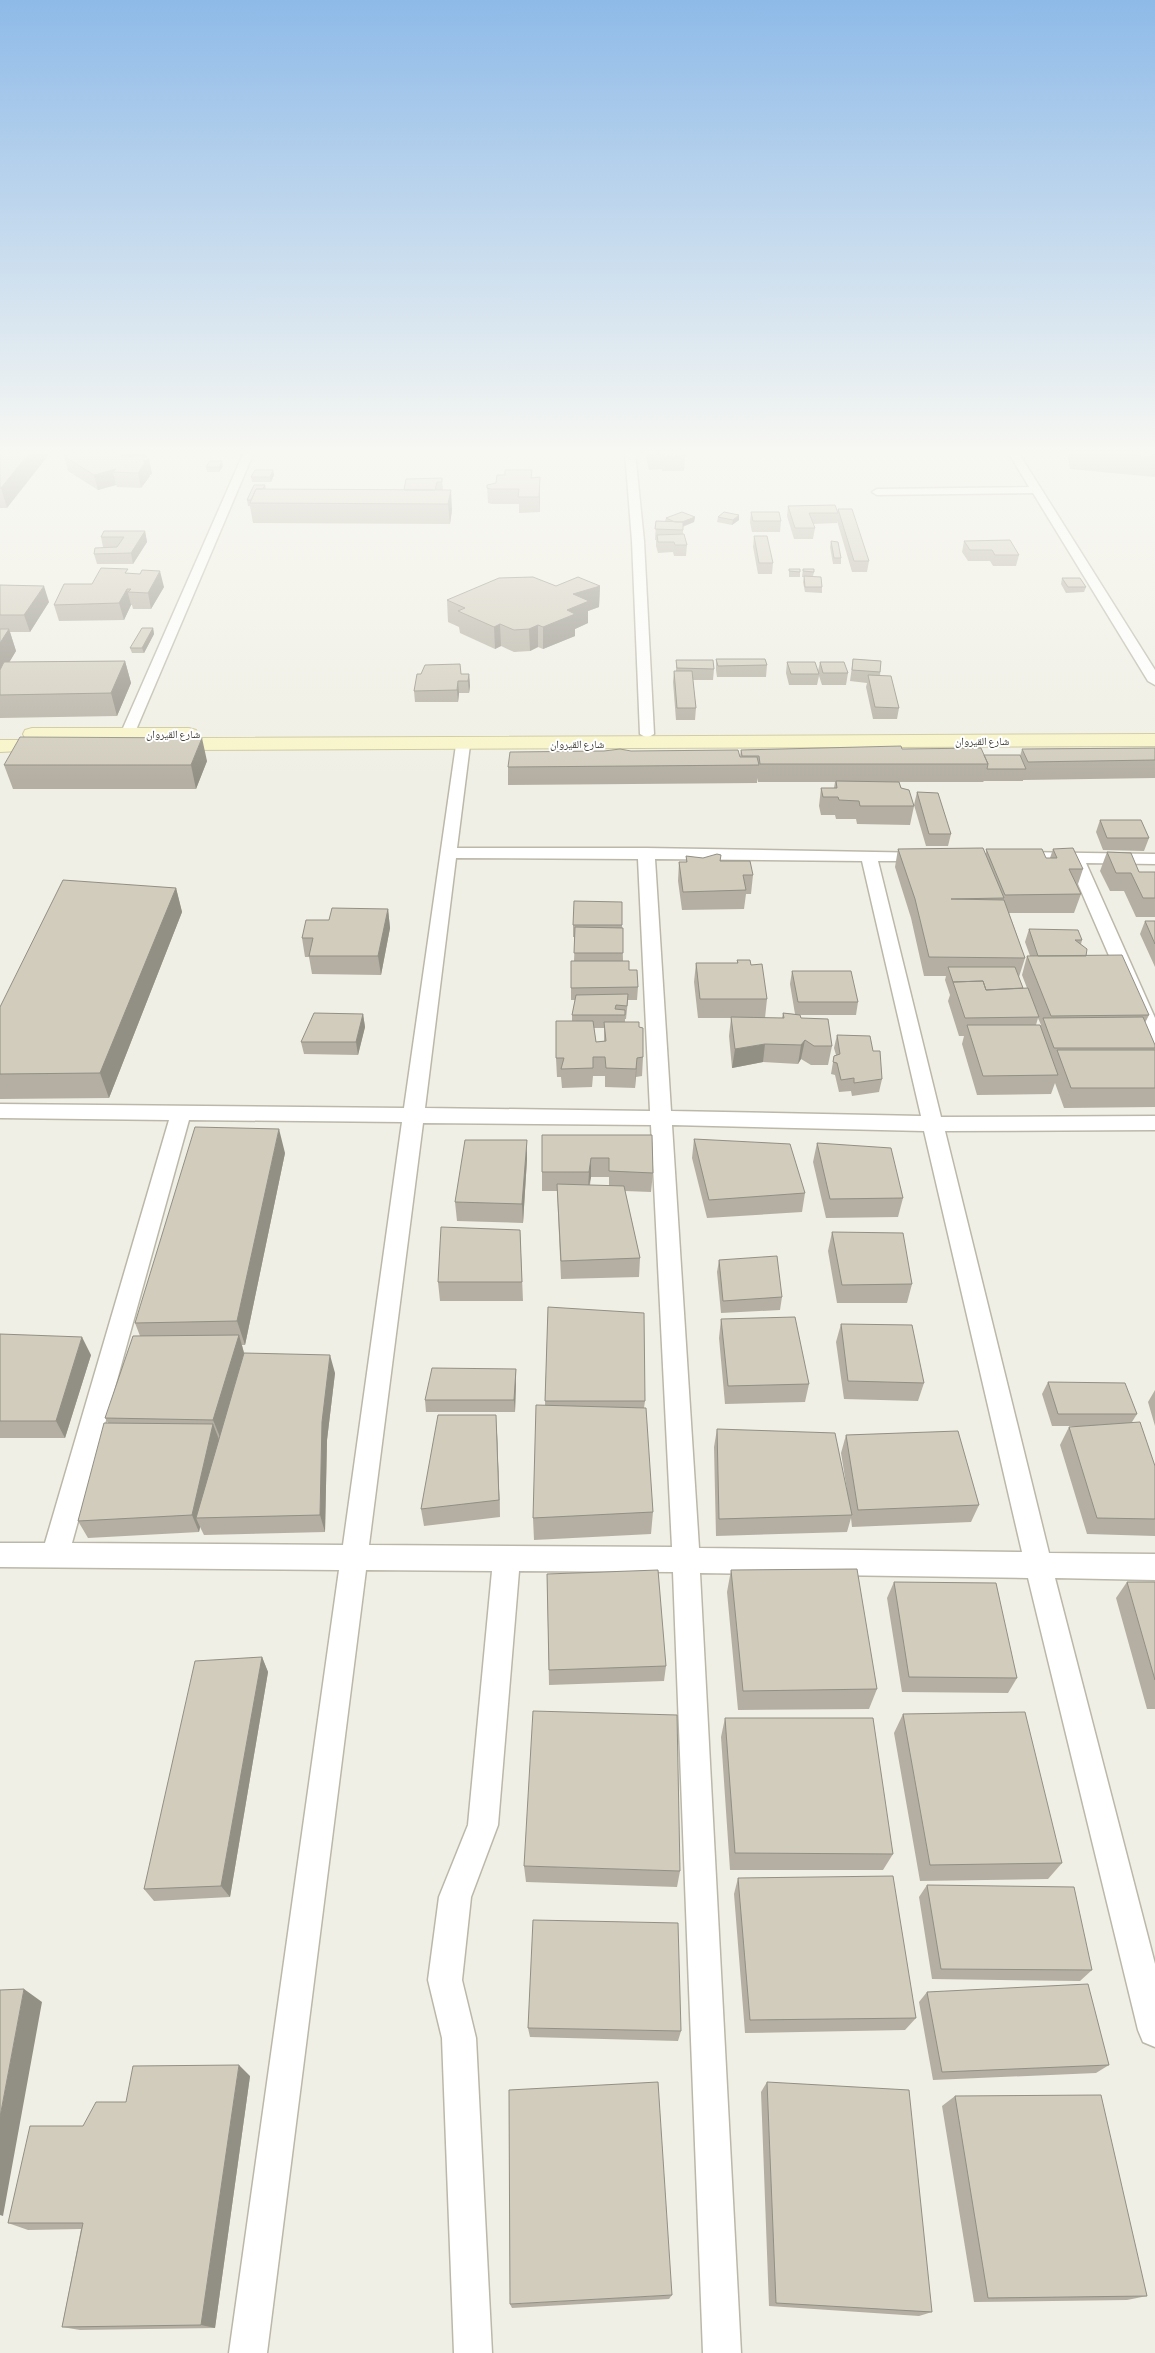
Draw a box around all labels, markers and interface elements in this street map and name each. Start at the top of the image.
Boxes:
street label: شارع القيروان [146,728,200,741]
street label: شارع القيروان [955,735,1009,748]
street label: شارع القيروان [550,738,604,751]

